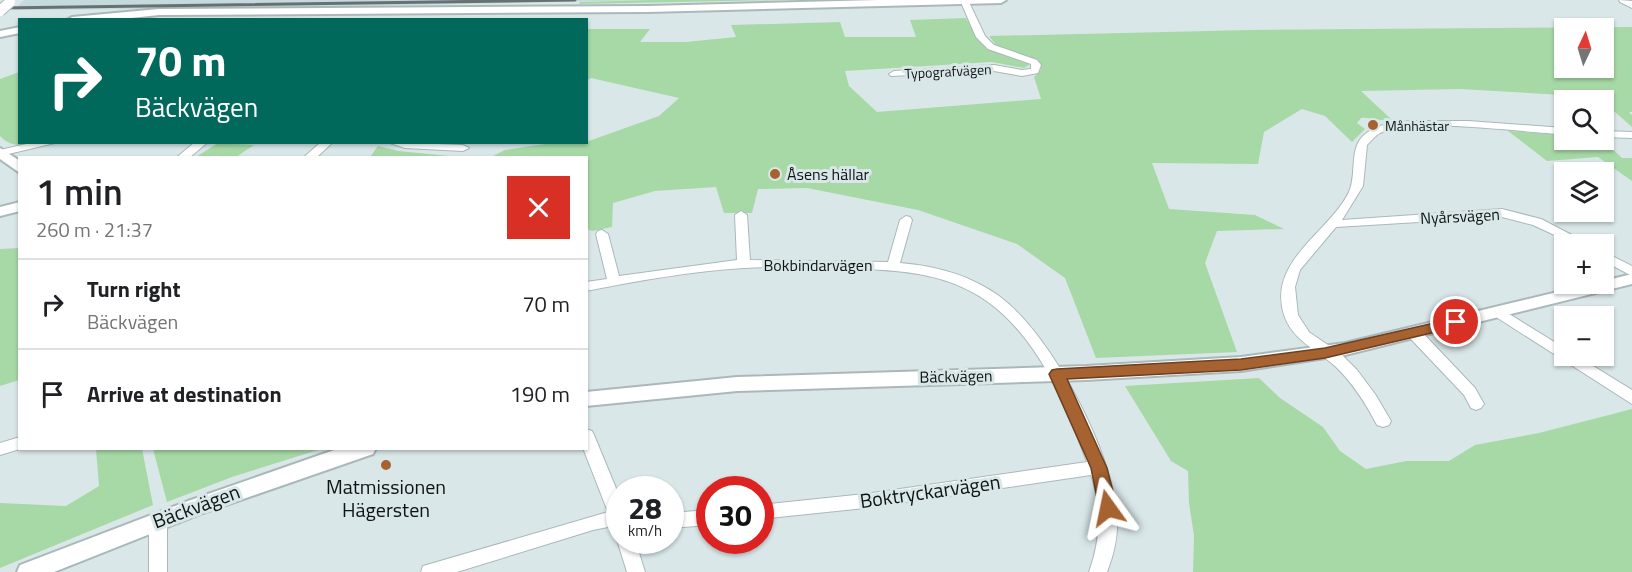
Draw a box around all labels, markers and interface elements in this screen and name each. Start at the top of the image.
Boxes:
north arrow [1554,18,1614,78]
map controls [1554,18,1614,366]
text: 70 m [135,28,227,92]
icon: right [36,42,114,120]
street label: Typografvägen [904,58,992,84]
text: Bäckvägen [135,86,258,127]
button: search [1554,90,1614,150]
place label: Månhästar [1385,115,1449,136]
marker: Månhästar [1366,118,1380,132]
place label: Åsens hällar [787,162,870,186]
button: layers [1554,162,1614,222]
text: 1 min [36,164,123,219]
marker: Åsens hällar [768,167,782,181]
button: close [507,176,570,239]
street label: Nyårsvägen [1420,202,1500,230]
text: 260 m · 21:37 [36,214,153,245]
button: + [1554,234,1614,294]
street label: Bokbindarvägen [764,253,872,277]
text: Turn right [87,272,181,306]
text: 70 m [522,287,570,321]
icon: right [36,288,69,321]
pin [1430,296,1481,347]
icon: arrive [1439,305,1472,338]
text: Bäckvägen [87,306,178,337]
button: − [1554,306,1614,366]
street label: Bäckvägen [919,363,993,389]
text: Arrive at destination [87,377,282,411]
text: 190 m [510,377,570,411]
icon: arrive [36,378,69,411]
marker: Matmissionen Hägersten [379,458,393,472]
street label: Boktryckarvägen [858,466,1002,516]
place label: Matmissionen Hägersten [326,471,446,525]
street label: Bäckvägen [148,476,244,536]
speed limit sign: 30 [696,476,774,554]
position arrow [1076,476,1140,540]
text: 28 [628,485,662,531]
text: km/h [628,519,662,542]

